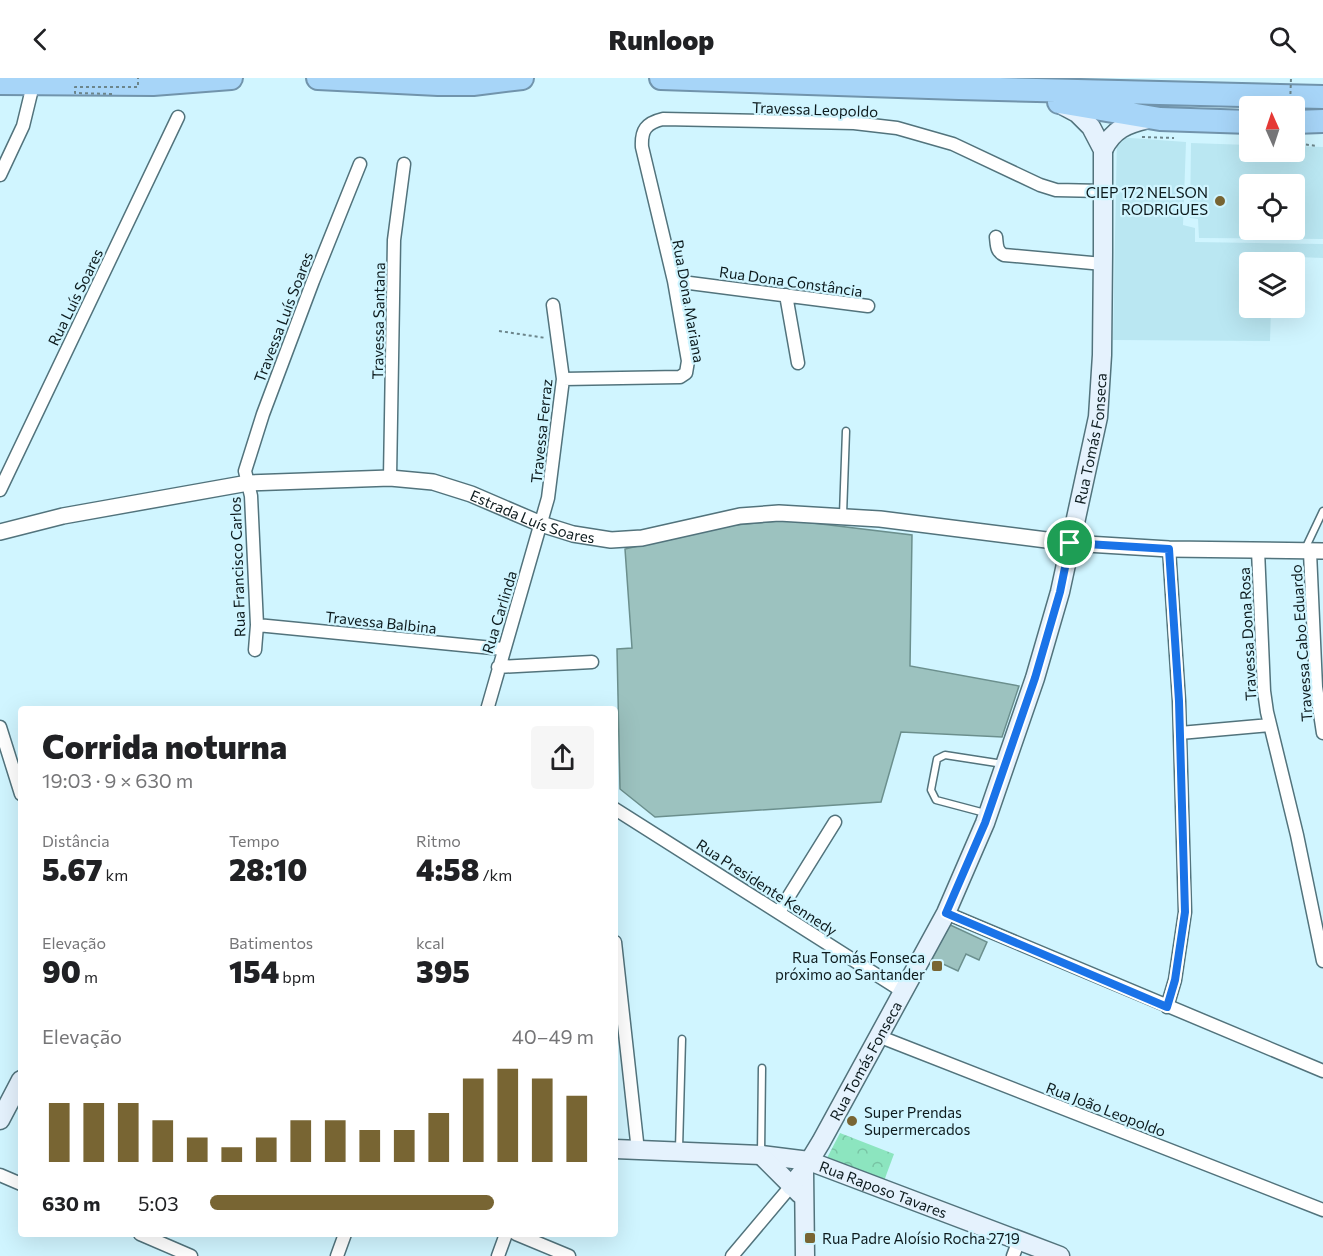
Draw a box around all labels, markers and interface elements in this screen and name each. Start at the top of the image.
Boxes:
icon: back [24,23,57,56]
text: Runloop [609,23,714,56]
icon: search [1266,23,1299,56]
north arrow [1239,96,1305,162]
map controls [1239,96,1305,318]
street label: Travessa Leopoldo [752,98,878,120]
button: locate [1239,174,1305,240]
place label: CIEP 172 NELSON RODRIGUES [1086,183,1208,218]
marker: CIEP 172 NELSON RODRIGUES [1213,194,1227,208]
street label: Rua Dona Mariana [669,238,709,364]
street label: Rua Luís Soares [44,245,106,348]
street label: Travessa Luís Soares [250,249,316,385]
button: layers [1239,252,1305,318]
street label: Travessa Santana [368,262,388,380]
street label: Rua Dona Constância [718,262,864,300]
street label: Rua Tomás Fonseca [1070,372,1110,506]
street label: Travessa Ferraz [527,378,555,484]
street label: Estrada Luís Soares [468,486,596,546]
street label: Rua Francisco Carlos [226,496,248,638]
pin [1044,517,1095,568]
icon: arrive [1053,526,1086,559]
street label: Travessa Cabo Eduardo [1287,564,1315,722]
street label: Travessa Dona Rosa [1235,567,1259,701]
street label: Rua Carlinda [478,568,520,656]
street label: Travessa Balbina [324,607,438,637]
text: Corrida noturna [42,725,287,766]
button: share [531,726,594,789]
text: 19:03 · 9 × 630 m [42,768,193,792]
text: Distância [42,831,110,850]
text: Tempo [229,831,279,850]
text: Ritmo [416,831,461,850]
street label: Rua Presidente Kennedy [693,835,841,939]
text: 5.67 [42,850,102,887]
text: 28:10 [229,850,307,887]
text: 4:58 [416,850,479,887]
text: km [102,865,128,884]
text: /km [479,865,512,884]
text: Elevação [42,933,106,952]
text: Batimentos [229,933,313,952]
text: kcal [416,933,445,952]
place label: Rua Tomás Fonseca próximo ao Santander [775,948,925,983]
text: 90 [42,952,81,989]
text: 154 [229,952,279,989]
text: 395 [416,952,470,989]
marker: Rua Tomás Fonseca próximo ao Santander [930,959,944,973]
text: m [81,967,98,986]
text: bpm [279,967,315,986]
street label: Rua Tomás Fonseca [826,998,905,1123]
text: Elevação [42,1024,122,1048]
text: 40–49 m [512,1024,594,1048]
street label: Rua João Leopoldo [1044,1078,1168,1140]
place label: Super Prendas Supermercados [864,1103,970,1138]
marker: Super Prendas Supermercados [845,1114,859,1128]
street label: Rua Raposo Tavares [817,1157,950,1222]
text: 630 m [42,1191,100,1215]
text: 5:03 [138,1191,179,1215]
place label: Rua Padre Aloísio Rocha 2719 [822,1229,1020,1247]
marker: Rua Padre Aloísio Rocha 2719 [803,1231,817,1245]

